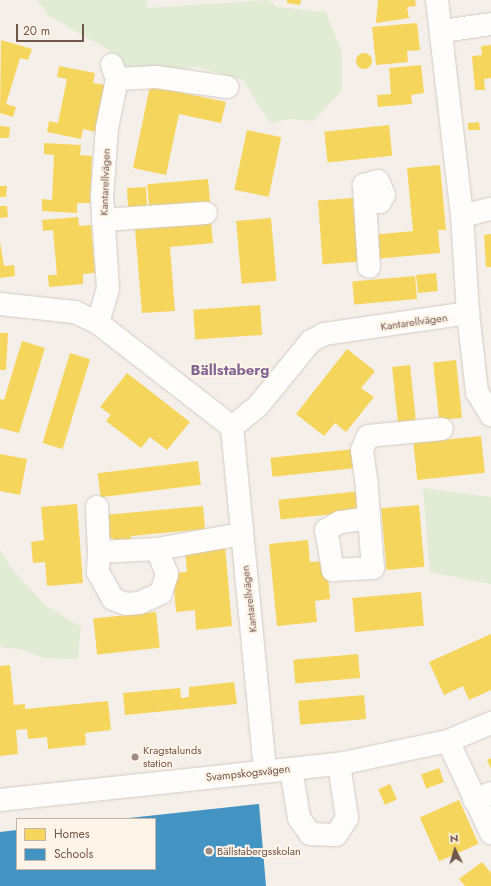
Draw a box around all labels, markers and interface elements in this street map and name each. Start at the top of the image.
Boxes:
scale bar [18,16,86,42]
text: 20 m [23,22,50,40]
street label: Kantarellvägen [97,148,113,216]
street label: Kantarellvägen [380,311,448,333]
district label: Bällstaberg [191,362,269,380]
street label: Kantarellvägen [238,565,260,633]
place label: Kragstalunds station [143,744,202,770]
marker: Kragstalunds station [130,752,140,762]
street label: Svampskogsvägen [205,762,291,784]
legend [16,818,156,870]
text: Homes [54,825,90,843]
north arrow [435,830,475,870]
text: N [449,830,459,846]
place label: Bällstabergsskolan [217,844,301,858]
text: Schools [54,845,93,863]
marker: Bällstabergsskolan [204,846,214,856]

